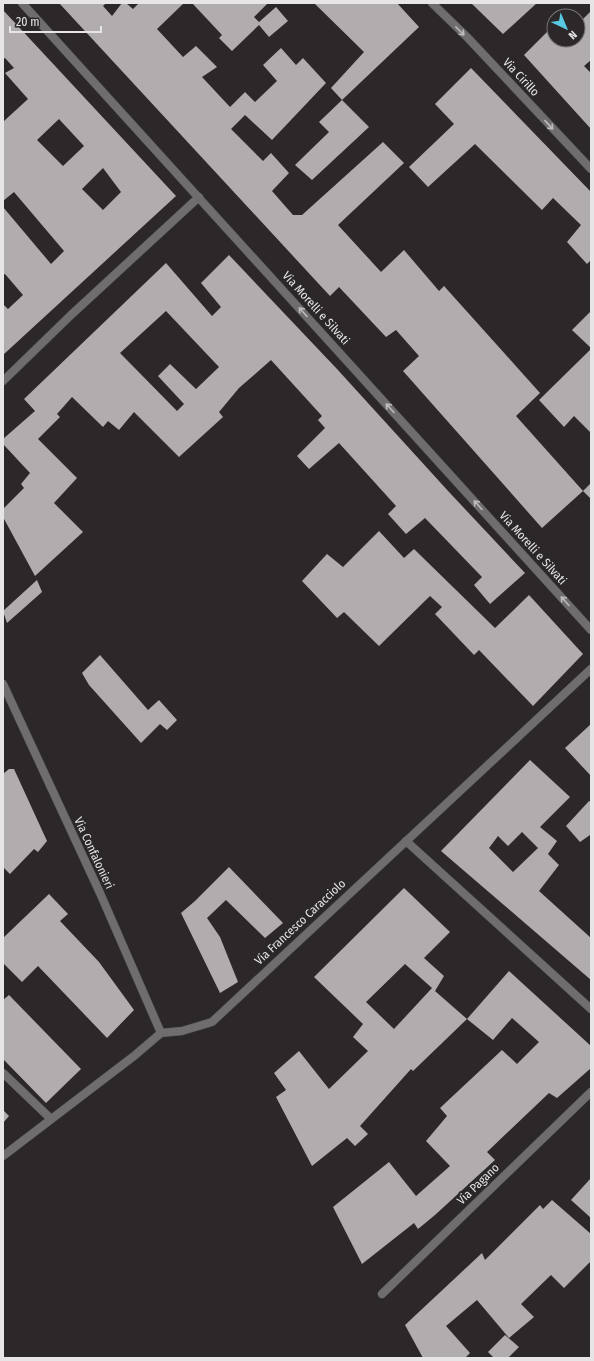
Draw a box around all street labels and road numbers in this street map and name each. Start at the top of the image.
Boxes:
street label: Via Cirillo [500,55,542,99]
street label: Via Morelli e Silvati [280,269,352,347]
street label: Via Morelli e Silvati [497,509,569,587]
street label: Via Confalonieri [71,815,117,891]
street label: Via Francesco Caracciolo [252,876,348,968]
street label: Via Pagano [454,1160,502,1208]

